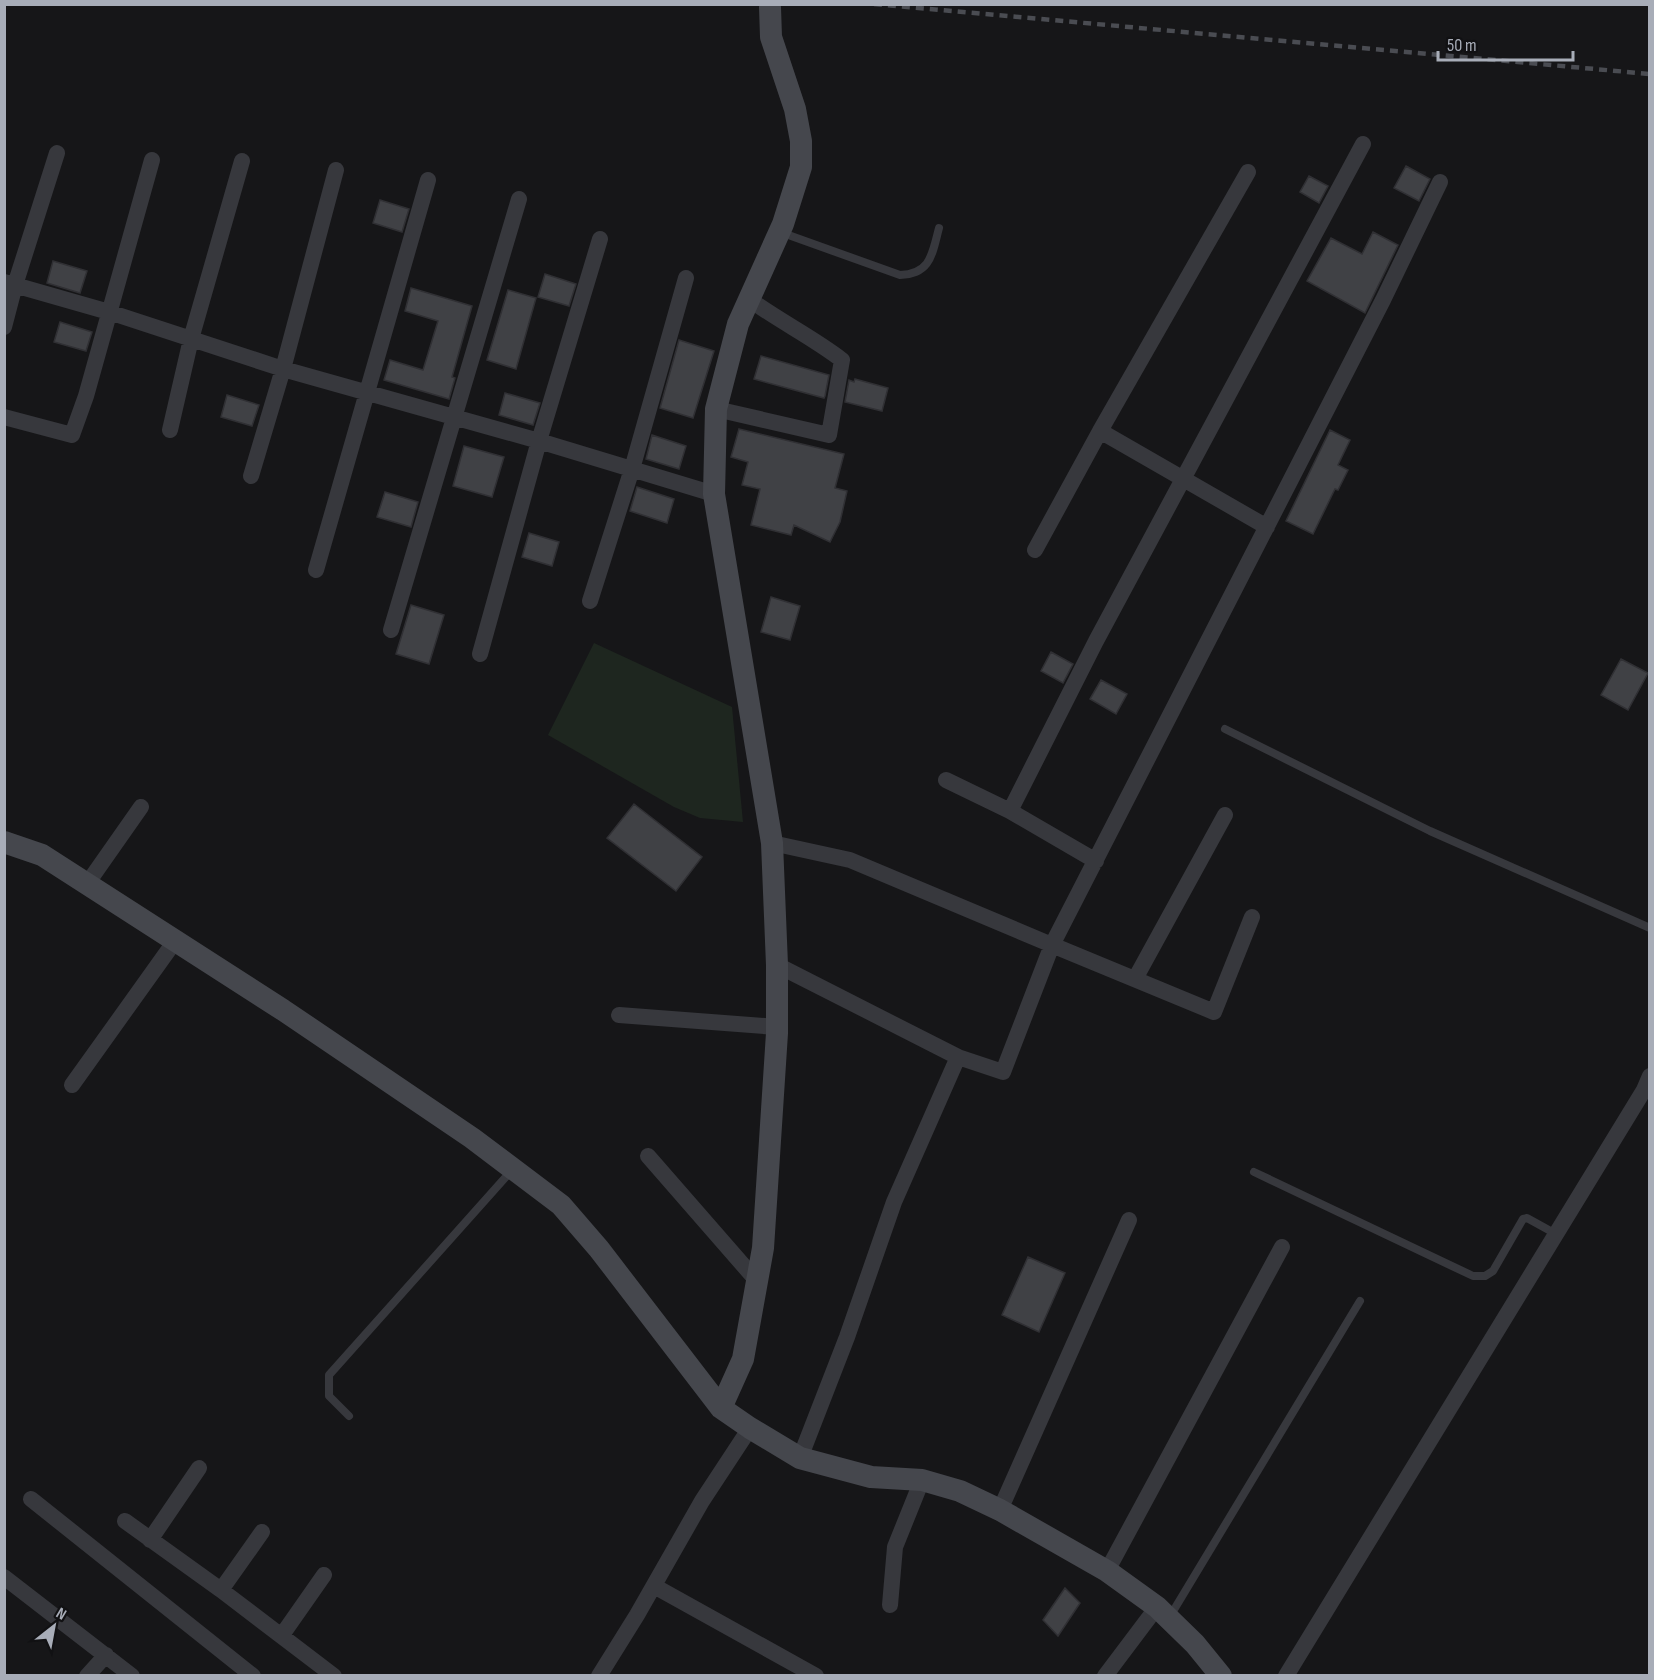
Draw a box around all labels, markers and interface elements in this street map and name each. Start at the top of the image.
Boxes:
scale bar [1438,24,1573,62]
text: 50 m [1447,35,1477,56]
north arrow [24,1596,84,1656]
text: N [52,1604,70,1625]

